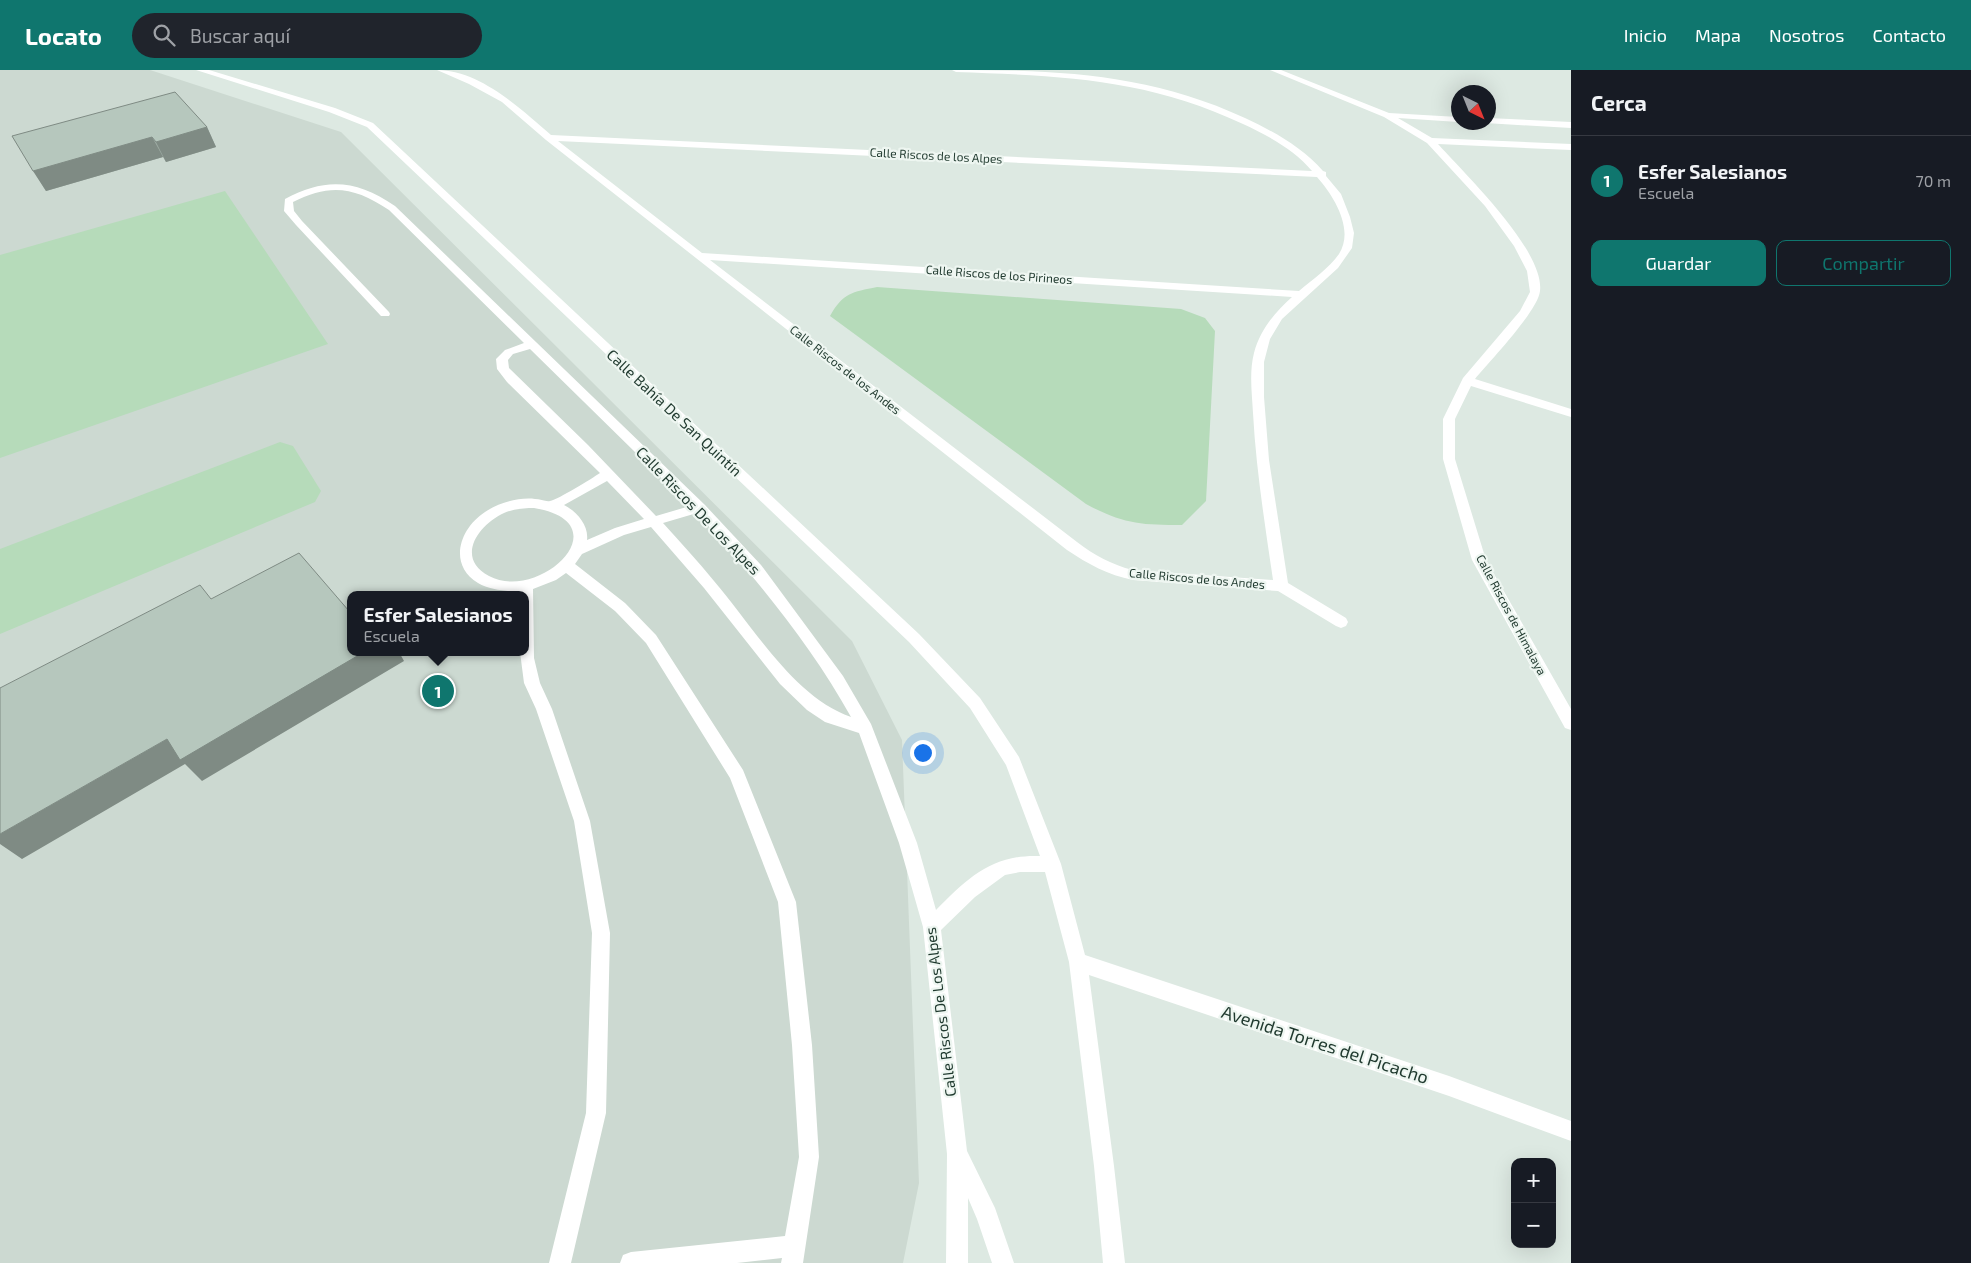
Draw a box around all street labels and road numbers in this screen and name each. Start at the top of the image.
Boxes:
street label: Calle Riscos de los Alpes [869,145,1003,165]
street label: Calle Riscos de los Pirineos [925,262,1073,286]
street label: Calle Riscos de los Andes [788,322,904,417]
street label: Calle Bahía De San Quintín [603,345,746,480]
street label: Calle Riscos De Los Alpes [633,443,764,578]
street label: Calle Riscos de Himalaya [1474,552,1550,677]
street label: Calle Riscos de los Andes [1129,565,1266,591]
street label: Calle Riscos De Los Alpes [921,926,959,1098]
street label: Avenida Torres del Picacho [1219,1000,1432,1088]

